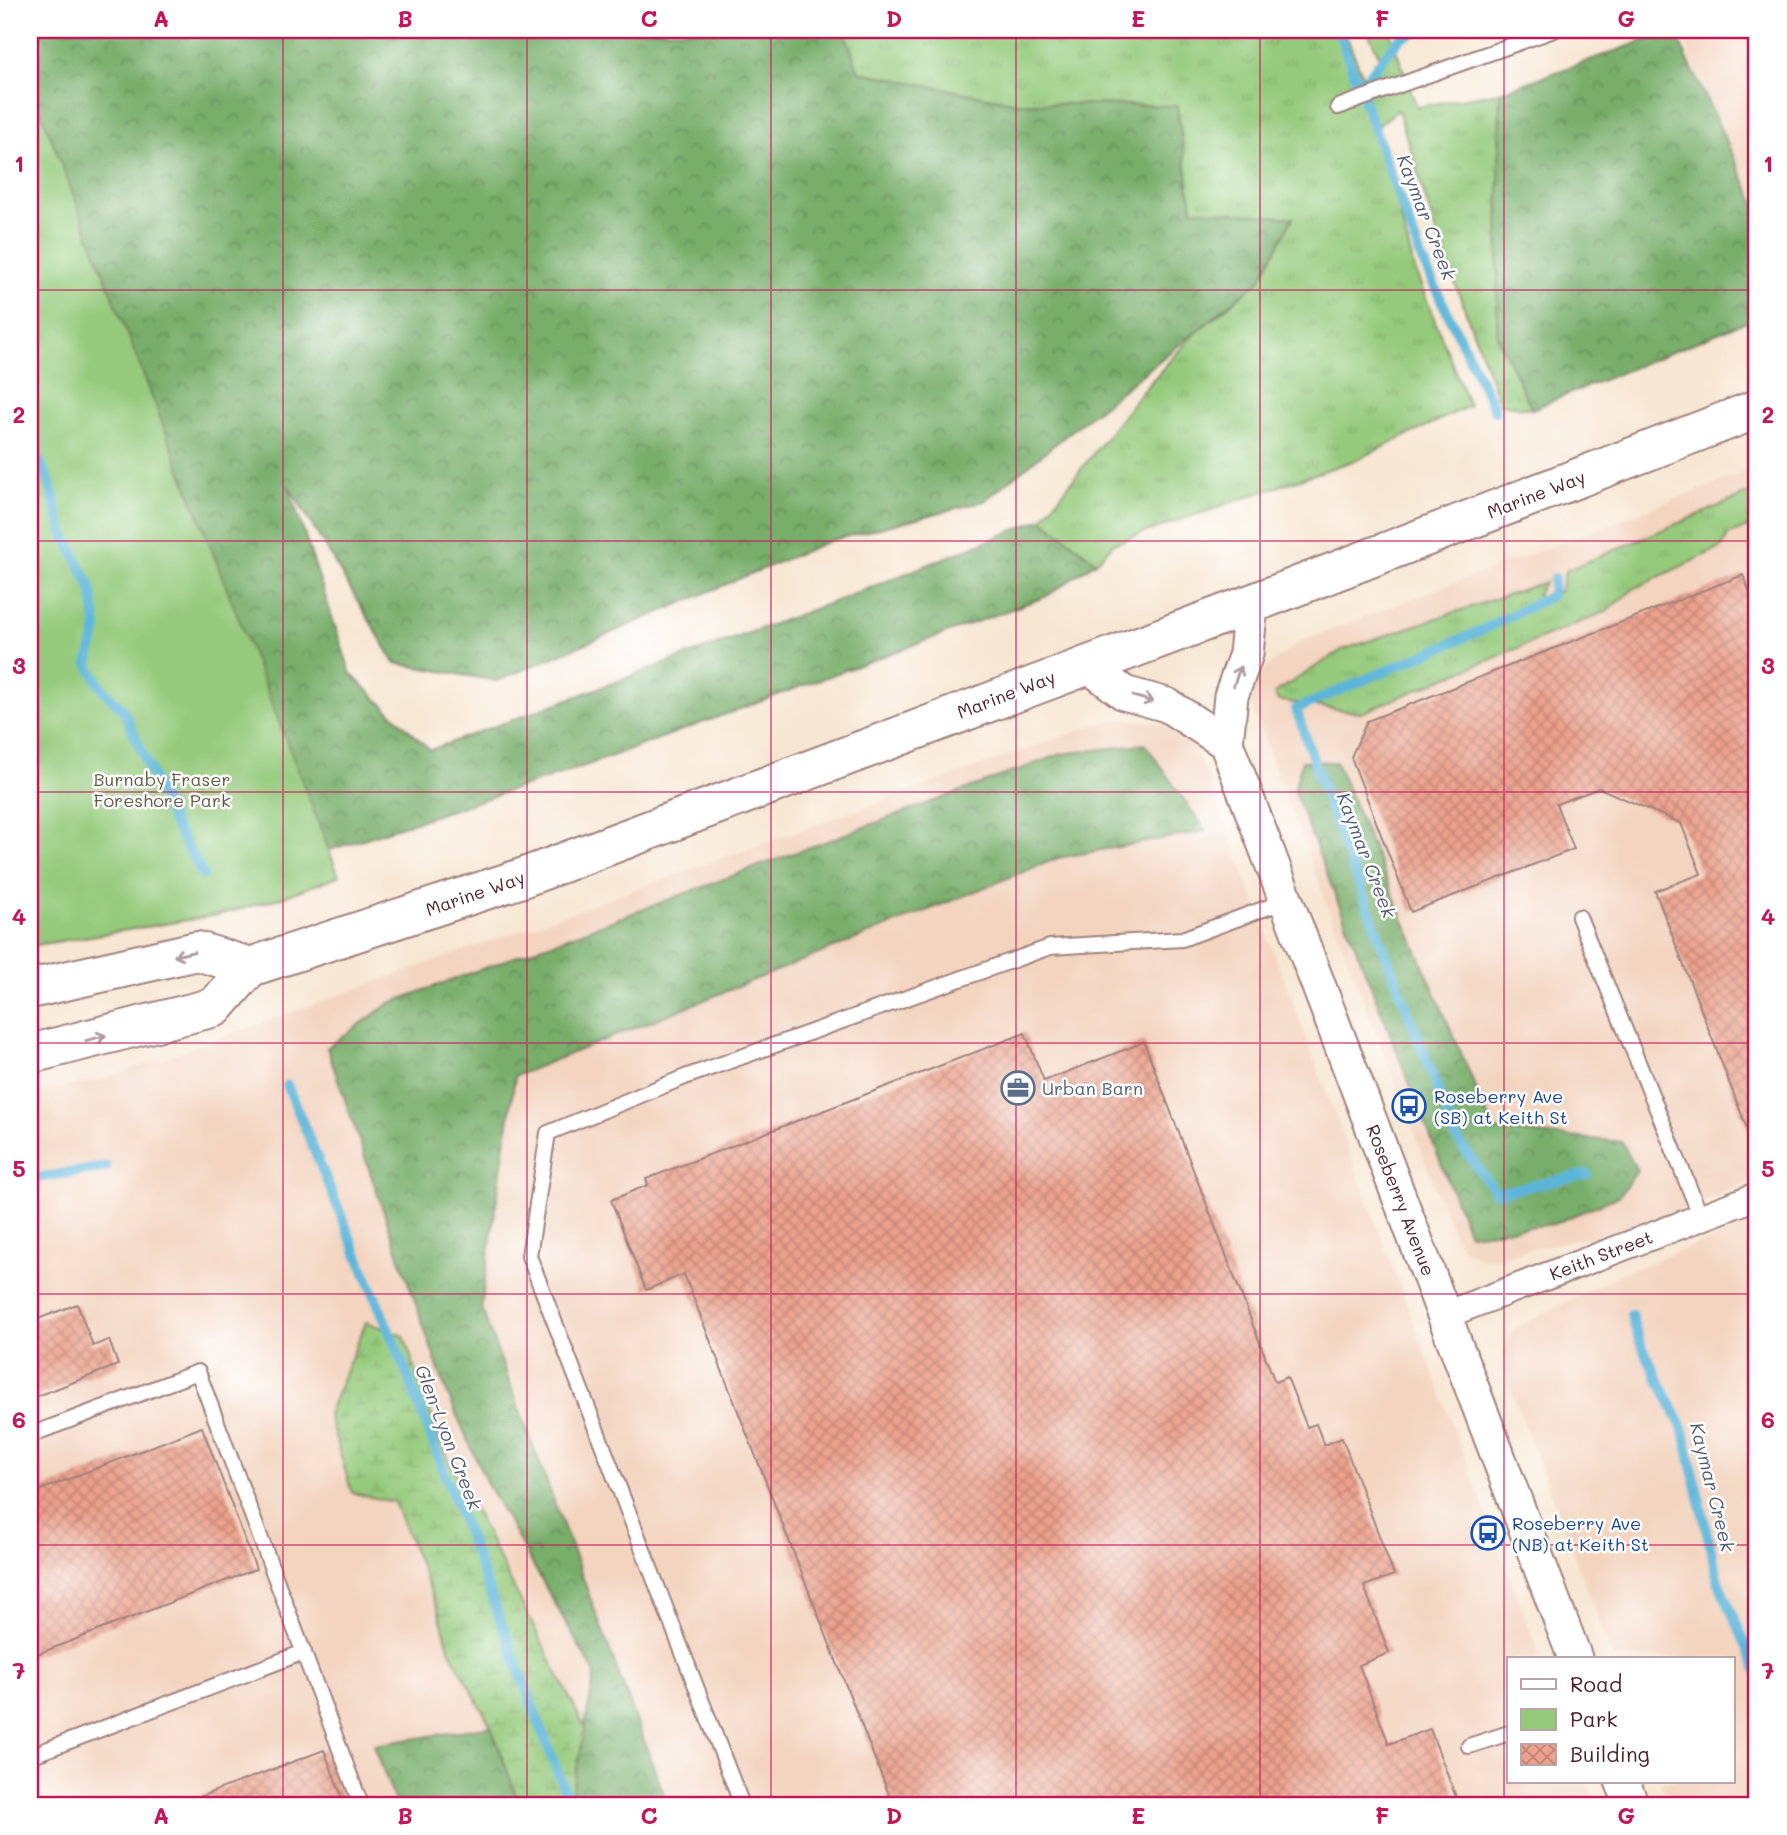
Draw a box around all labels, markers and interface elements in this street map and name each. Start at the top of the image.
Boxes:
text: A [153,3,169,33]
text: B [397,3,413,33]
text: C [640,3,658,33]
text: D [886,3,902,33]
text: E [1131,3,1145,33]
text: F [1375,3,1389,33]
text: G [1617,3,1635,33]
text: 1 [14,148,24,178]
text: 1 [1763,148,1773,178]
water label: Kaymar Creek [1392,151,1463,284]
text: 2 [13,399,25,429]
text: 2 [1762,399,1774,429]
street label: Marine Way [1483,464,1589,524]
text: 3 [12,650,26,680]
text: 3 [1761,650,1775,680]
street label: Marine Way [953,664,1059,724]
one-way arrow [1232,666,1244,688]
one-way arrow [1131,693,1154,706]
park label: Burnaby Fraser Foreshore Park [93,767,231,812]
water label: Kaymar Creek [1332,789,1403,922]
street label: Marine Way [422,865,528,921]
text: 4 [12,901,26,931]
text: 4 [1761,901,1775,931]
one-way arrow [173,948,196,961]
one-way arrow [84,1031,107,1044]
office icon: Urban Barn [999,1069,1037,1107]
place label: Urban Barn [1042,1076,1143,1100]
place label: Roseberry Ave (SB) at Keith St [1434,1084,1568,1129]
bus stop icon: Roseberry Ave (SB) at Keith St [1390,1087,1428,1125]
street label: Roseberry Avenue [1361,1121,1441,1279]
text: 5 [12,1153,26,1183]
text: 5 [1761,1153,1775,1183]
street label: Keith Street [1546,1224,1656,1286]
water label: Glen-Lyon Creek [410,1361,489,1514]
text: 6 [12,1404,26,1434]
text: 6 [1761,1404,1775,1434]
water label: Kaymar Creek [1685,1420,1741,1555]
place label: Roseberry Ave (NB) at Keith St [1512,1511,1649,1556]
bus stop icon: Roseberry Ave (NB) at Keith St [1469,1514,1507,1552]
text: 7 [13,1655,26,1685]
text: 7 [1762,1655,1775,1685]
legend [1507,1657,1734,1783]
text: Road [1570,1670,1622,1697]
text: Park [1570,1705,1618,1732]
text: Building [1570,1740,1650,1767]
text: A [153,1800,169,1830]
text: B [397,1800,413,1830]
text: C [640,1800,658,1830]
text: D [886,1800,902,1830]
text: E [1131,1800,1145,1830]
text: F [1375,1800,1389,1830]
text: G [1617,1800,1635,1830]

